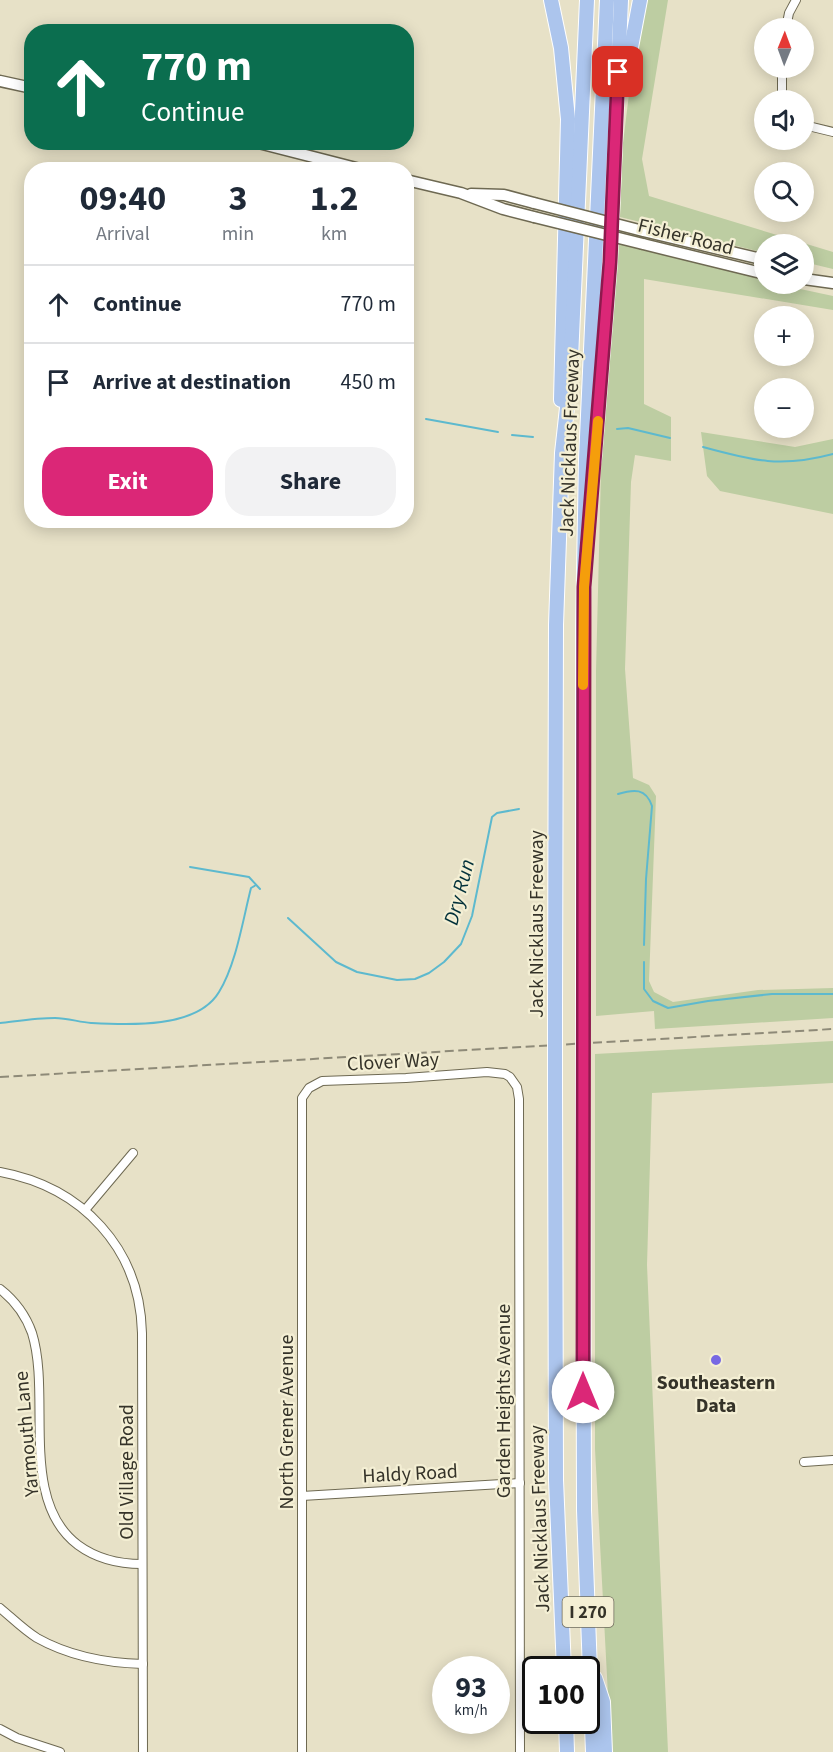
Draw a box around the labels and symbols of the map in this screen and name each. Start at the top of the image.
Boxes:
north arrow [754,18,814,78]
pin [592,46,643,97]
street label: Fisher Road [635,212,737,262]
street label: Jack Nicklaus Freeway [553,348,587,537]
street label: Jack Nicklaus Freeway [523,829,551,1018]
water label: Dry Run [436,856,482,928]
street label: Clover Way [346,1046,440,1078]
street label: Garden Heights Avenue [490,1304,518,1498]
street label: North Grener Avenue [273,1335,301,1509]
marker: Southeastern Data [709,1353,723,1367]
position arrow [551,1360,615,1424]
place label: Southeastern Data [657,1369,775,1420]
street label: Yarmouth Lane [8,1370,47,1499]
street label: Old Village Road [113,1404,141,1540]
street label: Jack Nicklaus Freeway [523,1424,557,1613]
street label: Haldy Road [362,1458,459,1490]
road number: I 270 [562,1597,614,1627]
speed limit sign: 100 [522,1656,600,1734]

